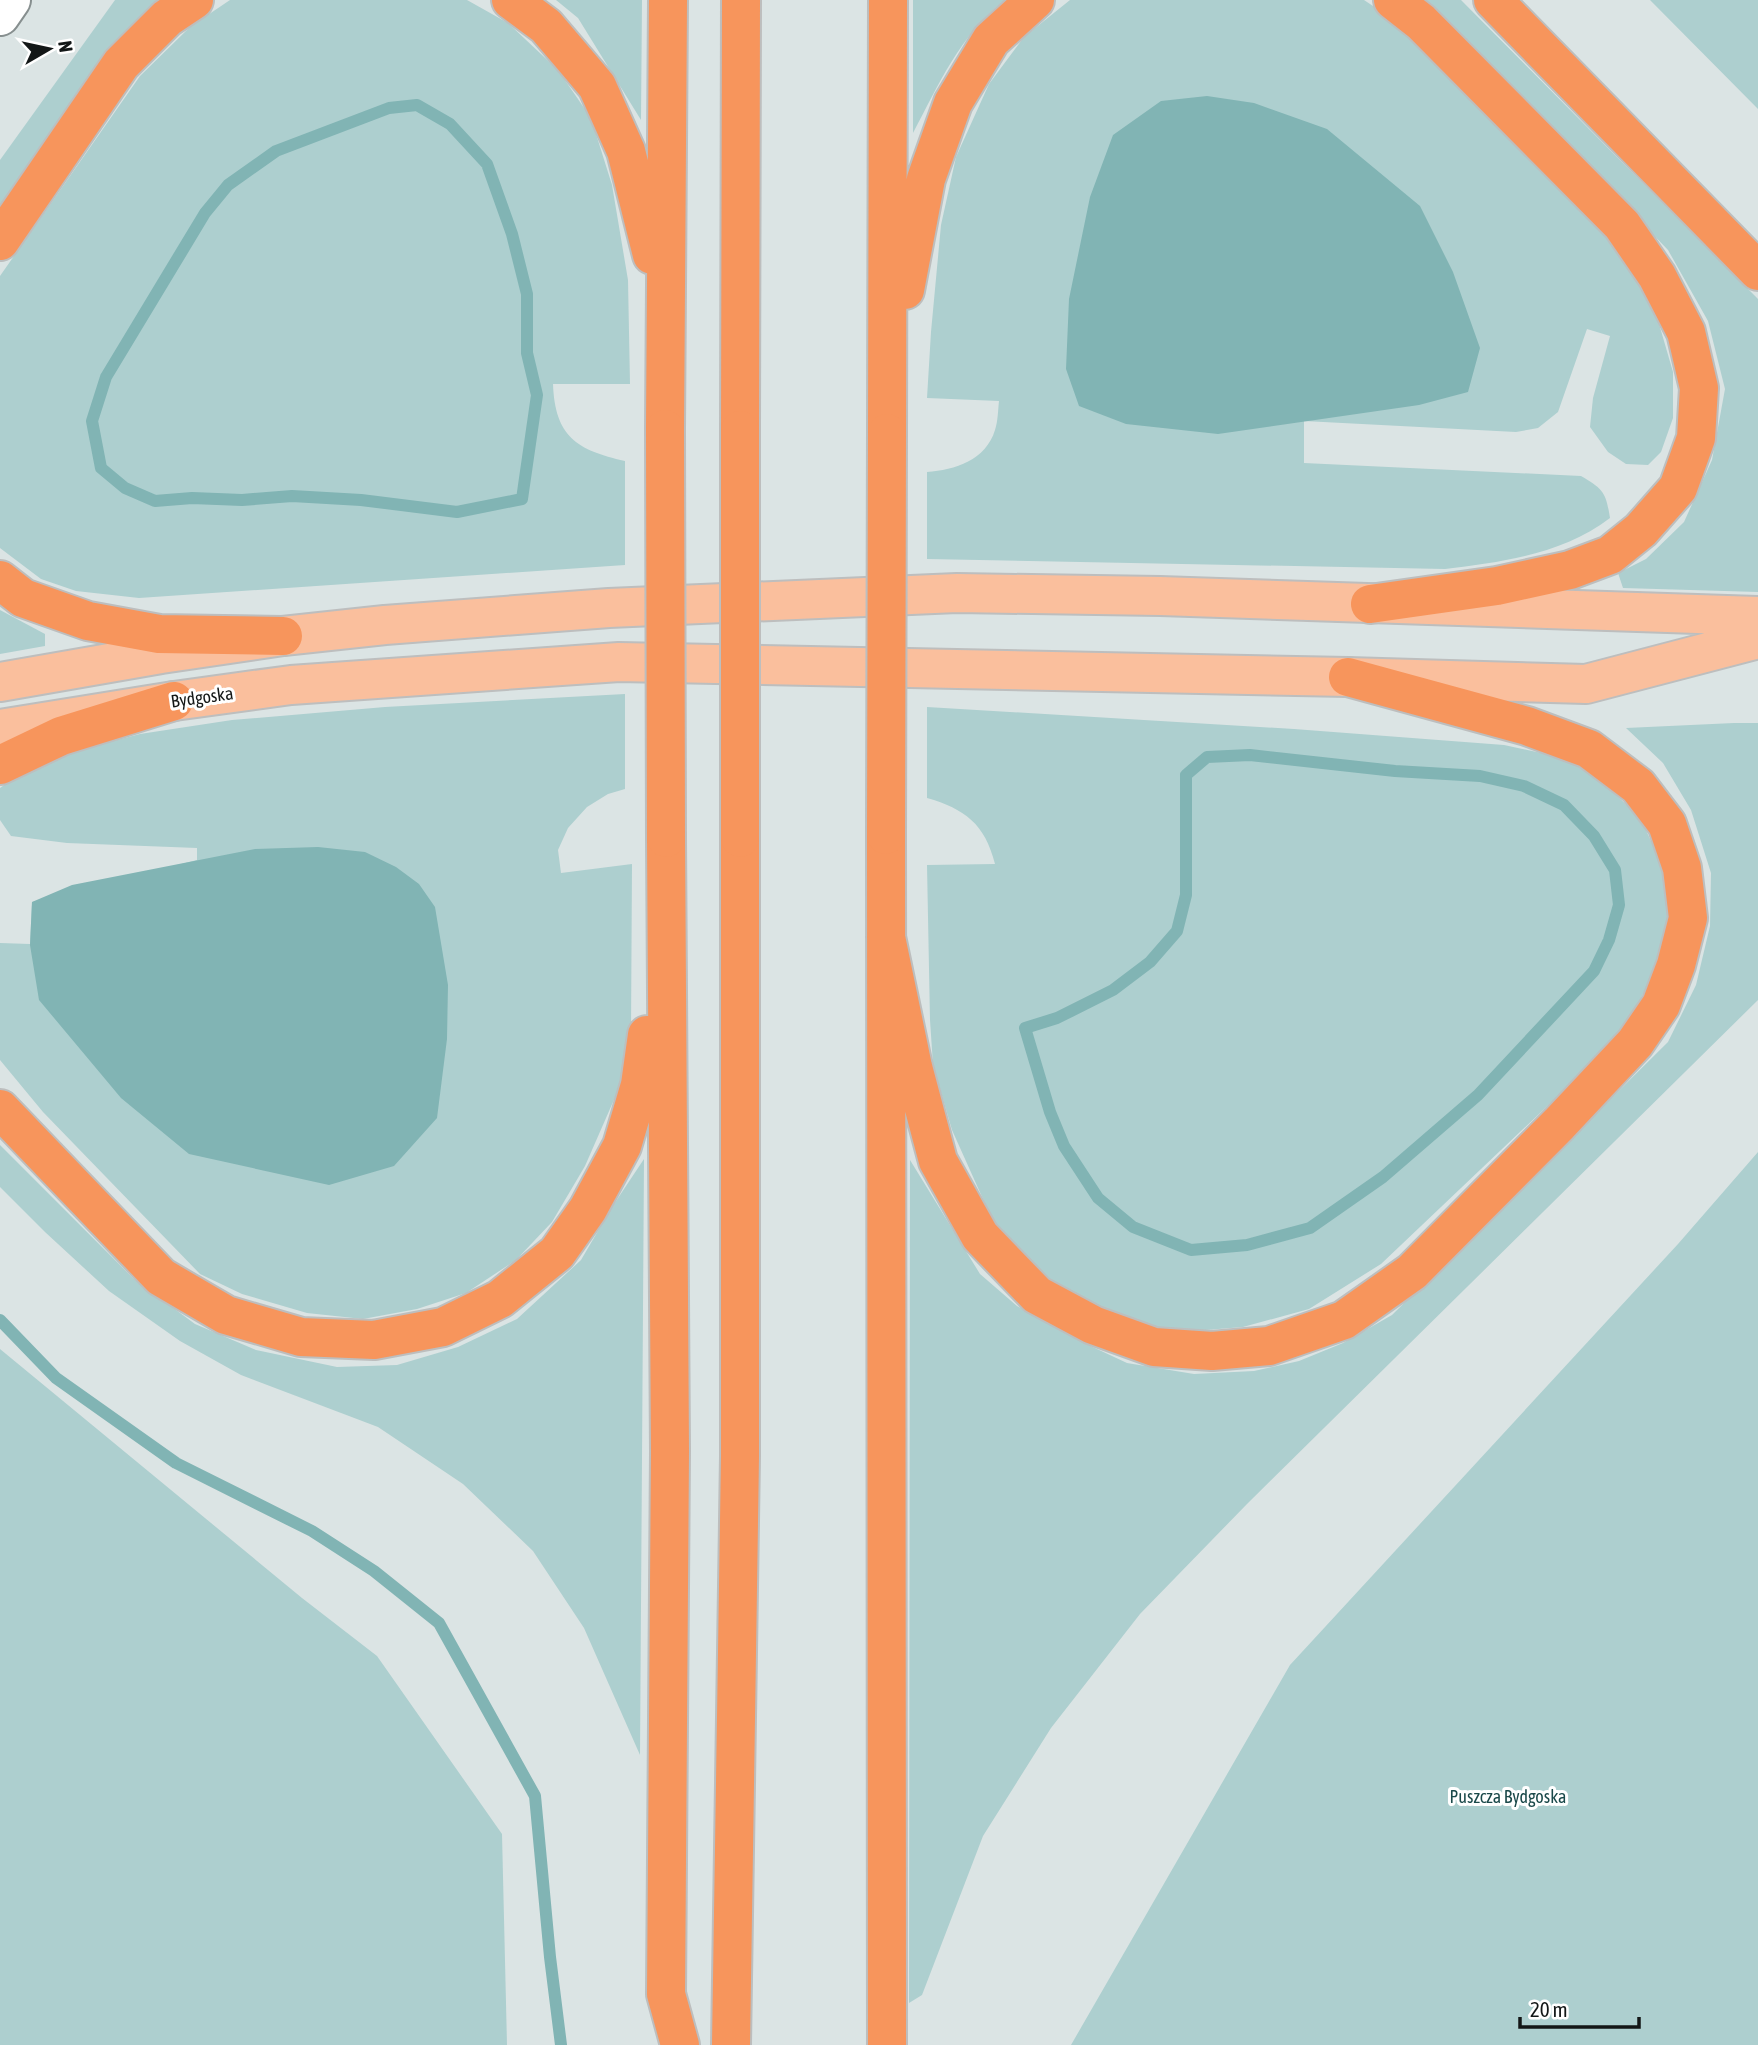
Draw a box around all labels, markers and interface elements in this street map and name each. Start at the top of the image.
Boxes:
north arrow [14,14,84,84]
text: N [54,39,78,54]
street label: Bydgoska [169,682,235,712]
park label: Puszcza Bydgoska [1450,1786,1566,1807]
scale bar [1520,1986,1639,2030]
text: 20 m [1530,1997,1568,2021]

